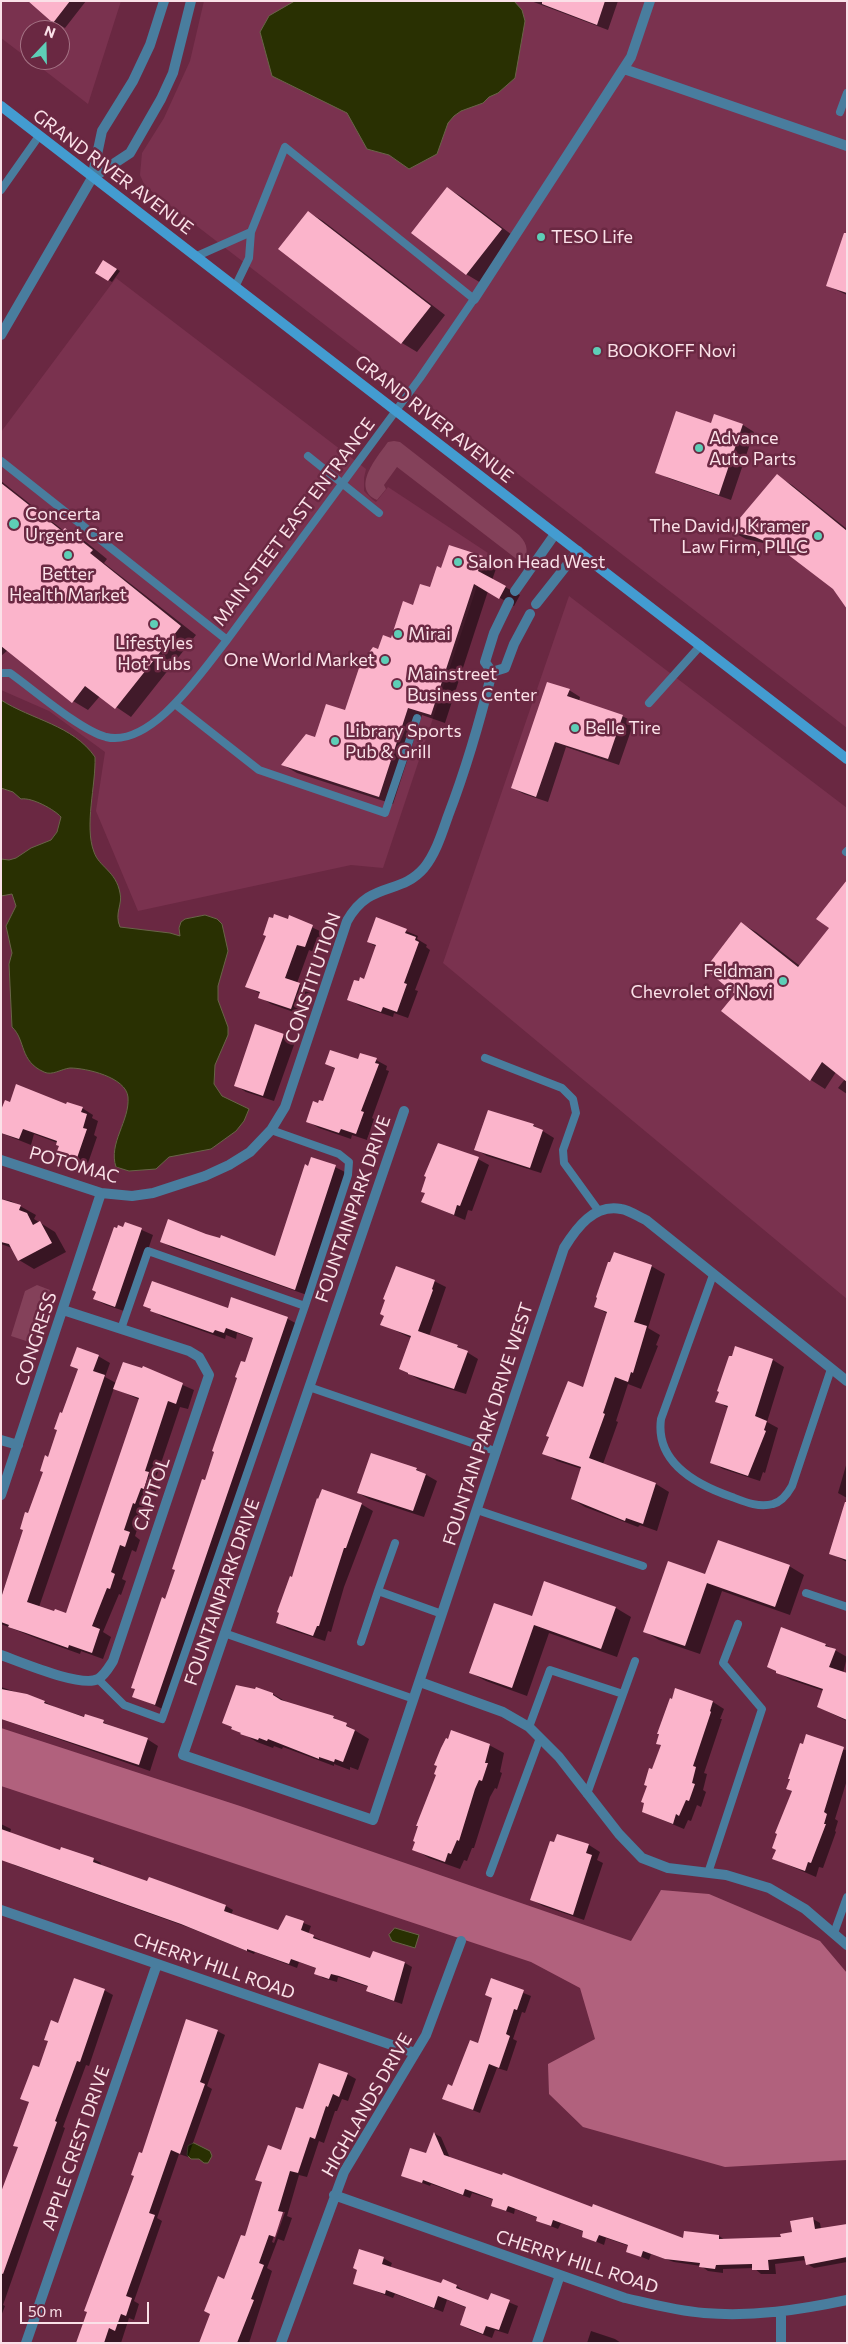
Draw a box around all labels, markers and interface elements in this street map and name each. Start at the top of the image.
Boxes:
north arrow [20,20,70,70]
text: N [42,22,58,41]
street label: GRAND RIVER AVENUE [29,105,197,239]
place label: TESO Life [551,226,633,248]
marker: TESO Life [535,231,547,243]
place label: BOOKOFF Novi [607,340,736,362]
marker: BOOKOFF Novi [591,345,603,357]
street label: GRAND RIVER AVENUE [350,350,518,488]
street label: MAIN STEET EAST ENTRANCE [209,414,379,630]
place label: Advance Auto Parts [709,427,796,469]
marker: Advance Auto Parts [693,442,705,454]
place label: Concerta Urgent Care [25,503,124,546]
place label: The David J. Kramer Law Firm, PLLC [649,515,808,558]
marker: Concerta Urgent Care [7,517,21,531]
marker: The David J. Kramer Law Firm, PLLC [812,530,824,542]
marker: Better Health Market [62,549,74,561]
place label: Salon Head West [468,551,605,573]
marker: Salon Head West [452,556,464,568]
place label: Better Health Market [9,563,127,606]
marker: Lifestyles Hot Tubs [148,618,160,630]
place label: Mirai [408,623,451,645]
marker: Mirai [392,628,404,640]
place label: Lifestyles Hot Tubs [115,632,193,674]
place label: One World Market [224,649,375,671]
marker: One World Market [379,654,391,666]
place label: Mainstreet Business Center [407,663,537,706]
marker: Mainstreet Business Center [391,678,403,690]
place label: Belle Tire [585,717,661,739]
place label: Library Sports Pub & Grill [345,720,462,762]
marker: Belle Tire [569,722,581,734]
marker: Library Sports Pub & Grill [329,735,341,747]
street label: CONSTITUTION [280,910,346,1046]
place label: Feldman Chevrolet of Novi [630,960,773,1002]
marker: Feldman Chevrolet of Novi [777,975,789,987]
street label: FOUNTAINPARK DRIVE [311,1113,395,1305]
street label: POTOMAC [27,1142,121,1188]
street label: CONGRESS [11,1289,61,1389]
street label: FOUNTAIN PARK DRIVE WEST [438,1300,538,1548]
street label: CAPITOL [129,1454,175,1534]
street label: FOUNTAINPARK DRIVE [180,1496,264,1688]
street label: CHERRY HILL ROAD [130,1928,298,2004]
street label: HIGHLANDS DRIVE [317,2029,417,2181]
street label: APPLE CREST DRIVE [38,2063,114,2233]
street label: CHERRY HILL ROAD [493,2226,661,2298]
scale bar [22,2292,151,2324]
text: 50 m [28,2302,62,2320]

